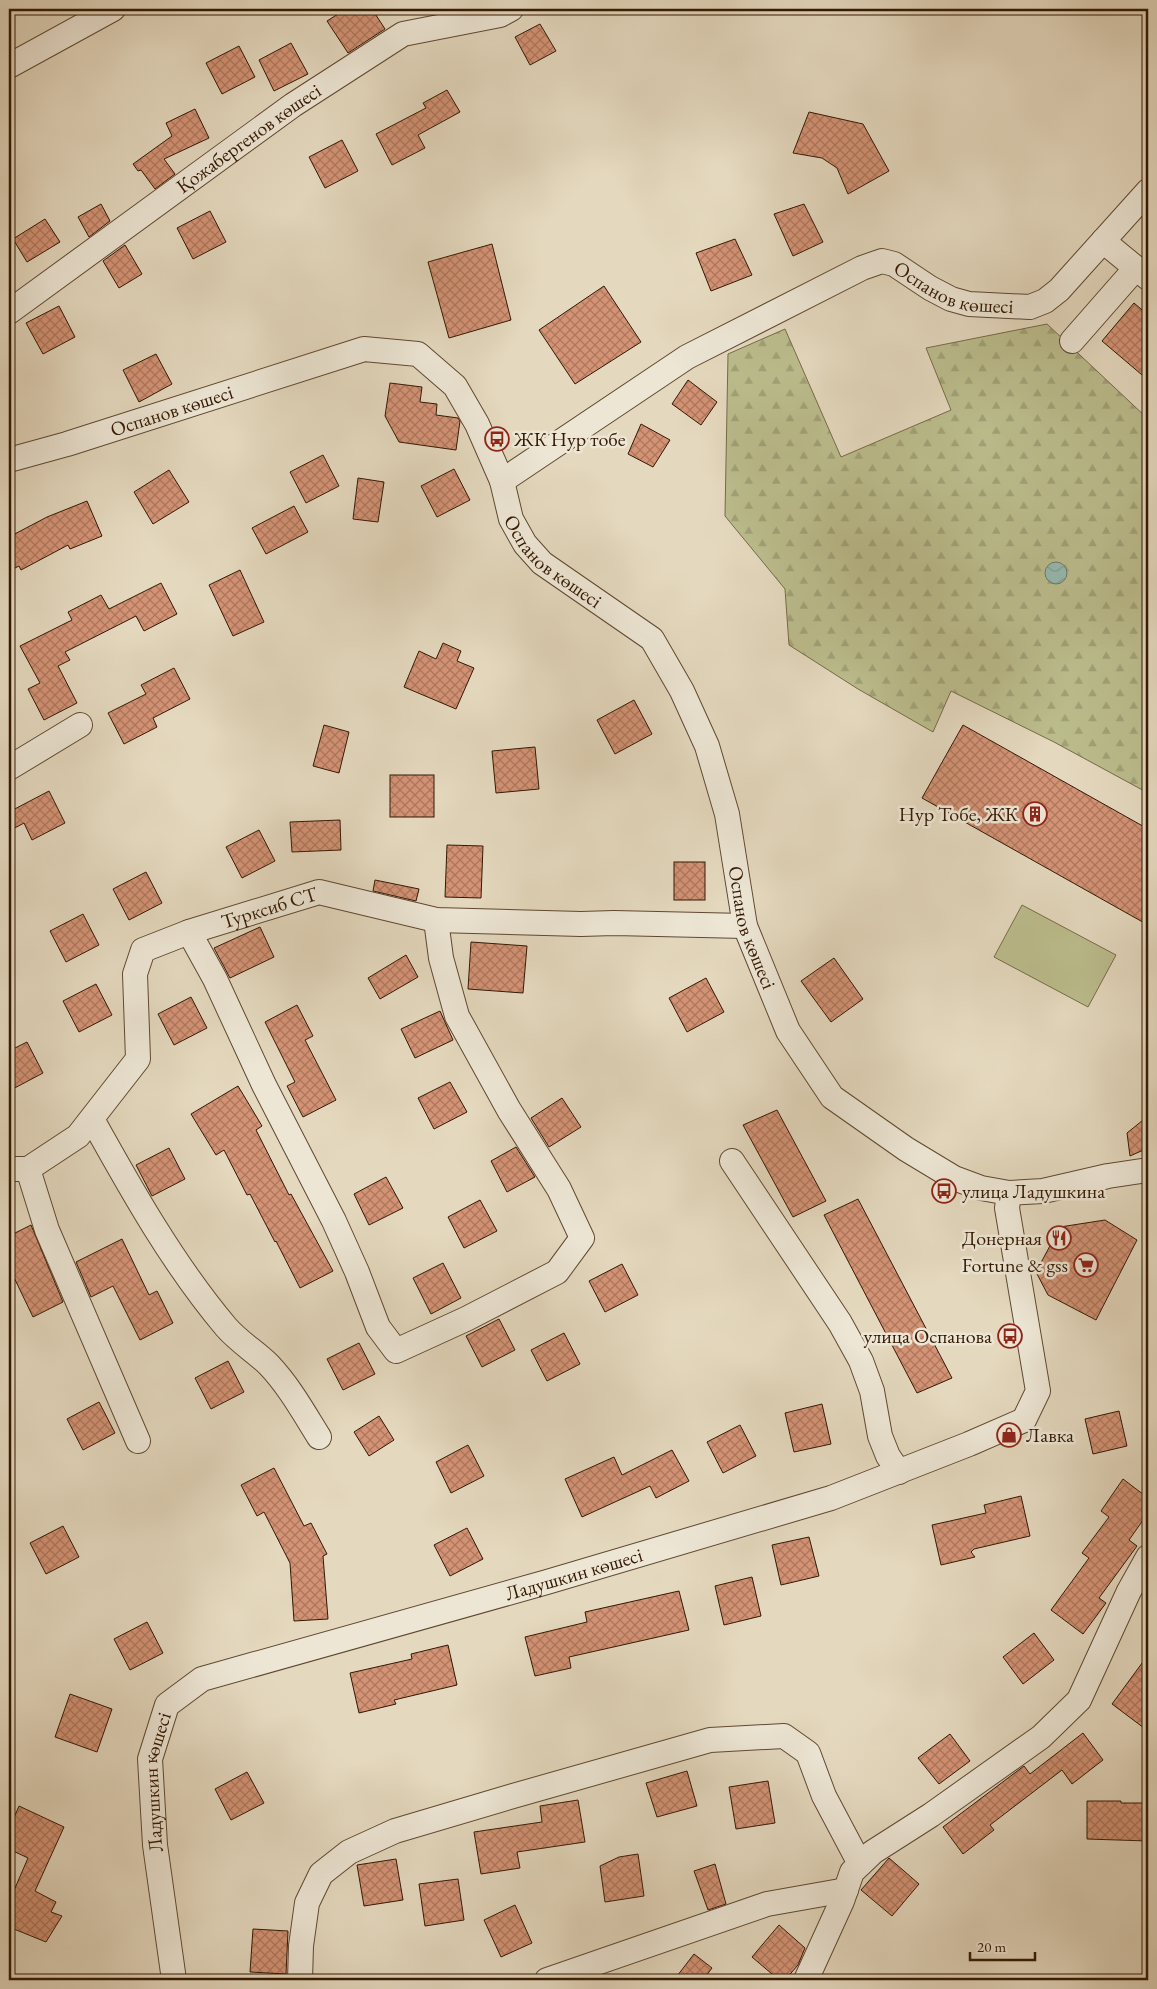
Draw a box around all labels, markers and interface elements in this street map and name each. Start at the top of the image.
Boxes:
street label: Қожабергенов көшесі [171,77,326,199]
street label: Оспанов көшесі [889,255,1014,319]
street label: Оспанов көшесі [107,379,236,442]
bus stop icon: ЖК Нур тобе [484,426,510,452]
place label: ЖК Нур тобе [513,426,626,452]
street label: Оспанов көшесі [498,510,607,614]
place label: Нур Тобе, ЖК [899,801,1019,827]
building icon: Нур Тобе, ЖК [1022,801,1048,827]
street label: Оспанов көшесі [723,864,782,993]
street label: Турксиб СТ [218,880,321,934]
bus stop icon: улица Ладушкина [931,1178,957,1204]
place label: улица Ладушкина [962,1178,1105,1204]
place label: Донерная [962,1225,1042,1251]
restaurant icon: Донерная [1046,1225,1072,1251]
place label: Fortune & gss [962,1252,1068,1278]
supermarket icon: Fortune & gss [1073,1252,1099,1278]
place label: улица Оспанова [863,1323,992,1349]
bus stop icon: улица Оспанова [997,1323,1023,1349]
shop icon: Лавка [996,1422,1022,1448]
place label: Лавка [1026,1422,1074,1448]
street label: Ладушкин көшесі [502,1541,646,1606]
street label: Ладушкин көшесі [137,1709,177,1854]
scale bar [970,1929,1034,1961]
text: 20 m [977,1937,1006,1956]

